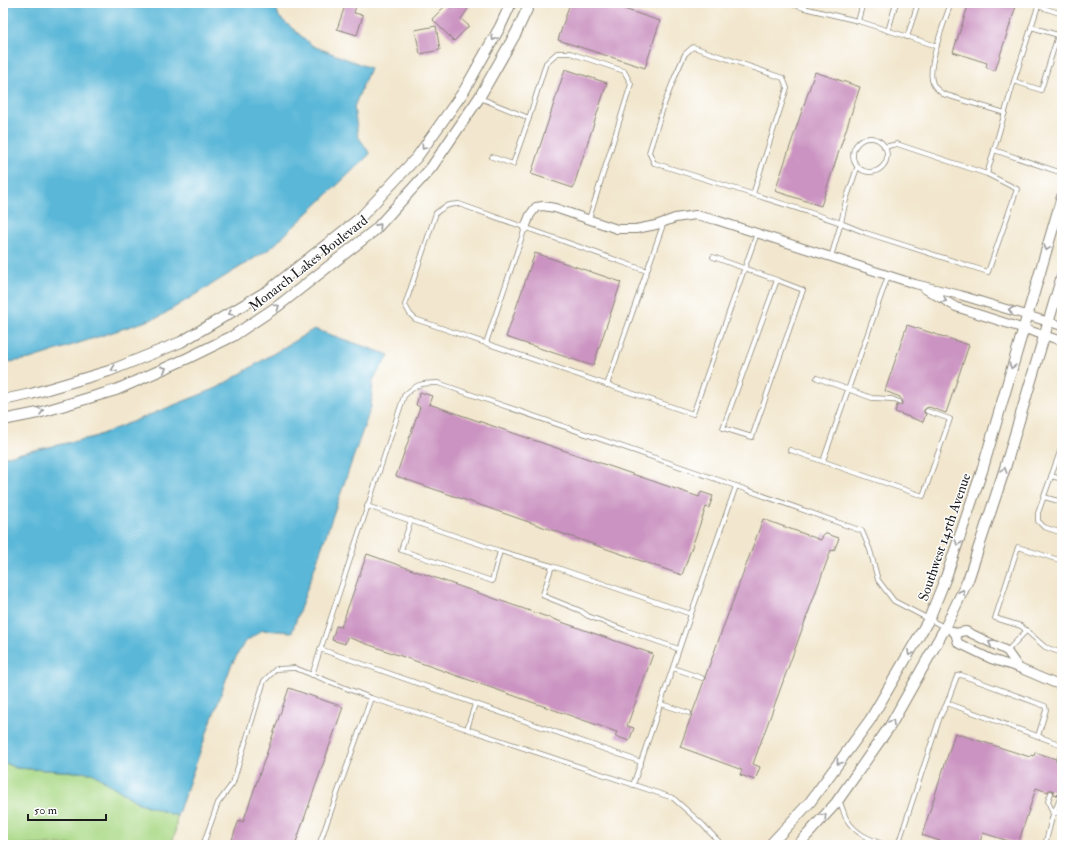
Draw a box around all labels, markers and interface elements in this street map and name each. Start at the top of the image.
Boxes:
one-way arrow [491,34,498,41]
one-way arrow [422,143,429,150]
street label: Monarch Lakes Boulevard [245,212,371,315]
one-way arrow [374,223,382,231]
one-way arrow [1043,244,1052,251]
one-way arrow [940,296,947,303]
one-way arrow [273,304,280,311]
one-way arrow [1008,306,1015,315]
one-way arrow [228,309,235,316]
one-way arrow [1009,362,1017,369]
one-way arrow [110,365,117,373]
one-way arrow [159,366,167,374]
one-way arrow [38,408,44,416]
one-way arrow [999,466,1008,473]
street label: Southwest 145th Avenue [915,471,974,603]
one-way arrow [954,540,962,547]
one-way arrow [957,589,965,597]
one-way arrow [987,641,995,648]
one-way arrow [907,649,914,656]
one-way arrow [888,719,895,726]
one-way arrow [837,757,844,764]
scale bar [28,796,106,822]
text: 50 m [34,803,58,818]
one-way arrow [819,813,826,821]

